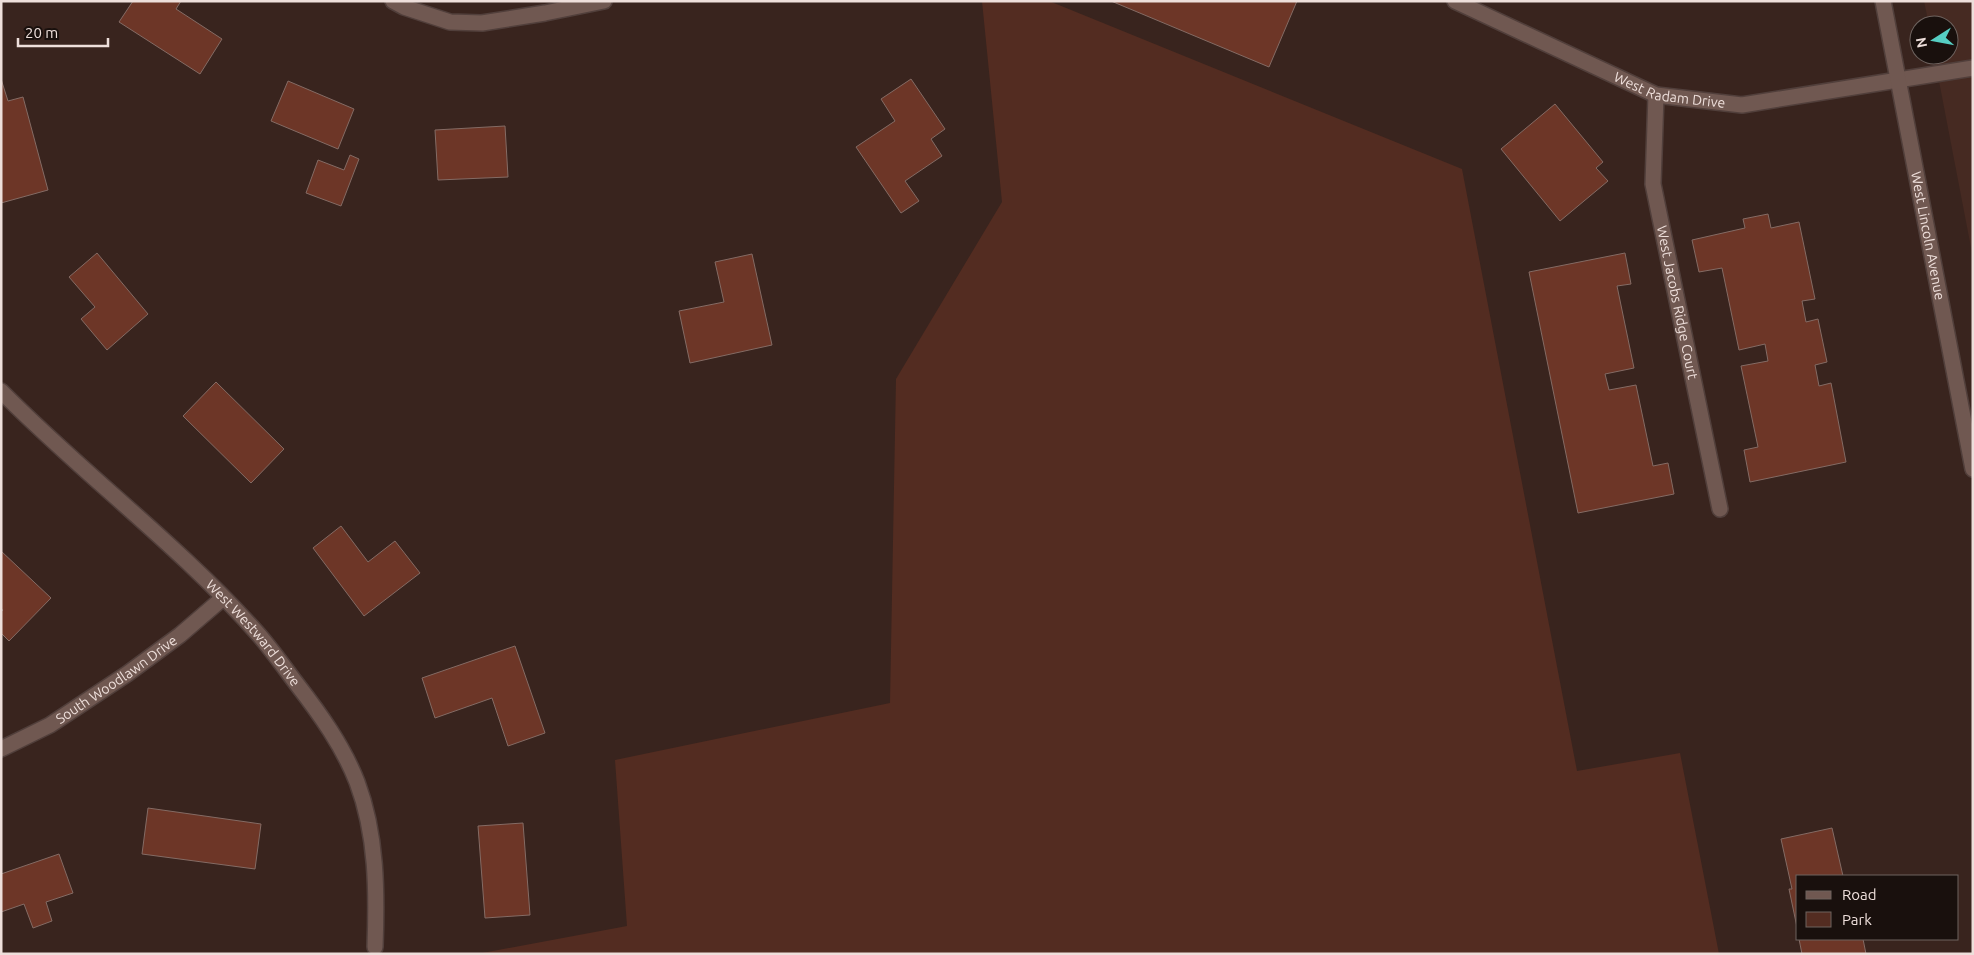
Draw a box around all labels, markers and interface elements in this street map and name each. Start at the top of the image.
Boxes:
scale bar [18,15,108,47]
north arrow [1909,15,1959,65]
text: 20 m [25,24,58,41]
text: N [1912,36,1930,49]
street label: West Radam Drive [1611,69,1726,111]
street label: West Lincoln Avenue [1908,170,1948,301]
street label: West Jacobs Ridge Court [1654,224,1701,381]
street label: West Westward Drive [203,577,303,689]
street label: South Woodlawn Drive [53,632,180,727]
legend [1796,875,1959,940]
text: Road [1842,886,1877,903]
text: Park [1842,911,1872,928]

